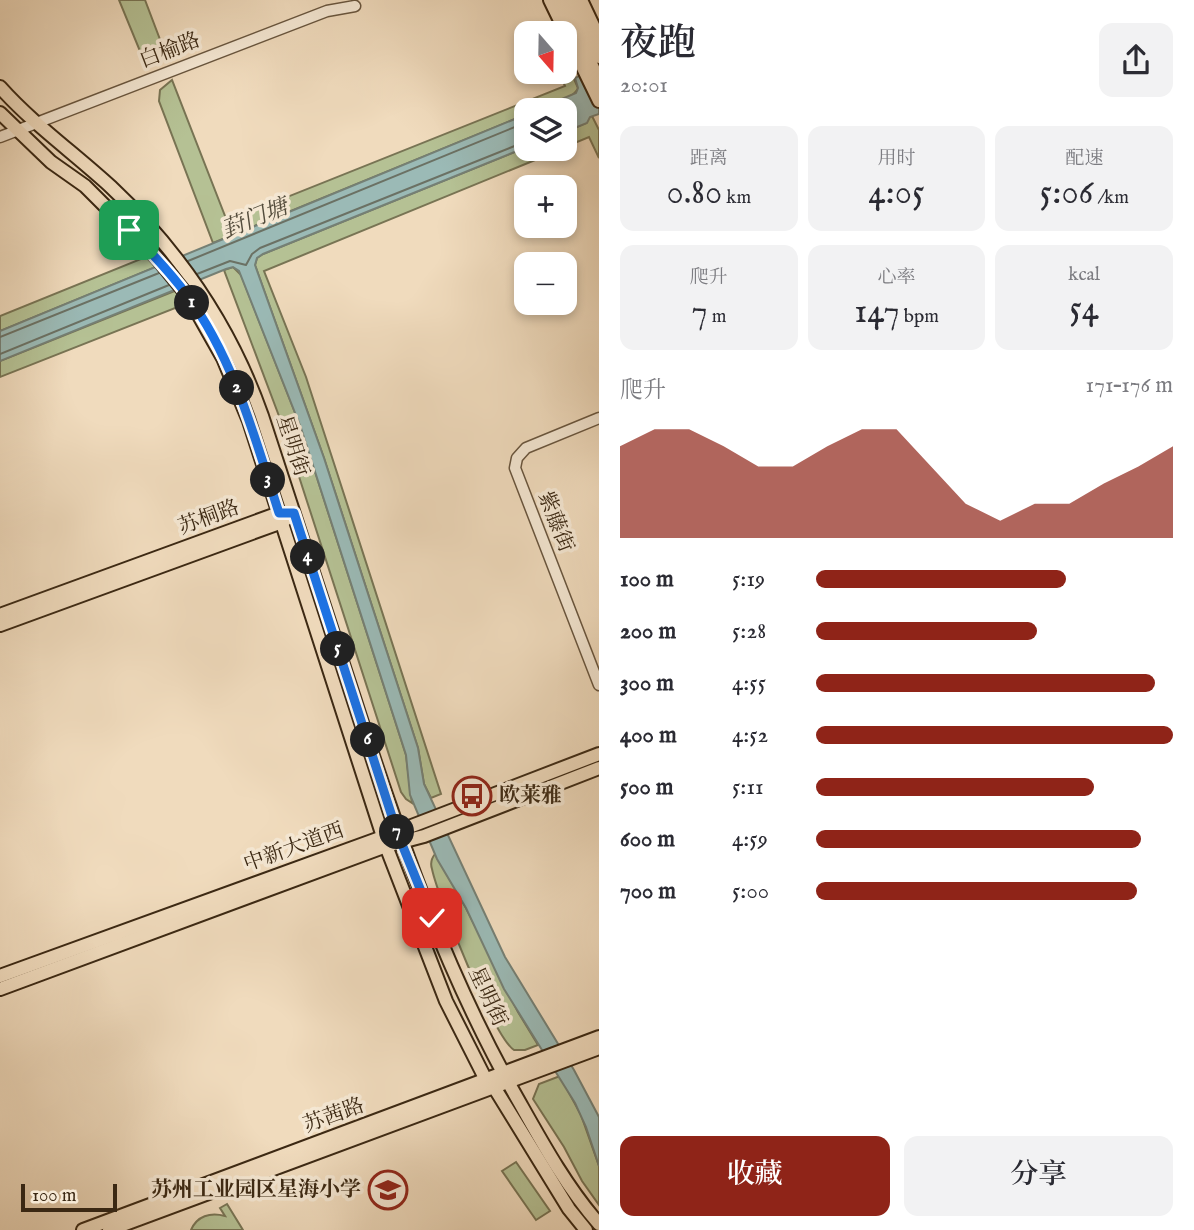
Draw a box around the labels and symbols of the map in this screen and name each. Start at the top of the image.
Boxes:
north arrow [514,21,578,84]
street label: 白榆路 [136,27,204,75]
water label: 葑门塘 [218,191,296,245]
pin [99,200,159,260]
pin: 1 [174,286,210,320]
pin: 2 [219,370,254,406]
street label: 星明街 [269,412,315,480]
pin: 3 [250,462,286,498]
street label: 紫藤街 [531,488,579,556]
street label: 苏桐路 [175,495,243,541]
pin: 4 [290,540,326,574]
pin: 5 [320,632,356,666]
pin: 6 [350,722,386,758]
bus stop icon: 欧莱雅 [451,775,493,817]
place label: 欧莱雅 [499,783,562,810]
pin: 7 [380,814,414,850]
street label: 中新大道西 [240,817,348,879]
pin [402,888,462,948]
street label: 星明街 [461,963,513,1031]
street label: 苏茜路 [300,1093,368,1139]
school or university icon: 苏州工业园区星海小学 [367,1169,409,1211]
place label: 苏州工业园区星海小学 [151,1177,361,1204]
scale bar [21,1181,117,1213]

